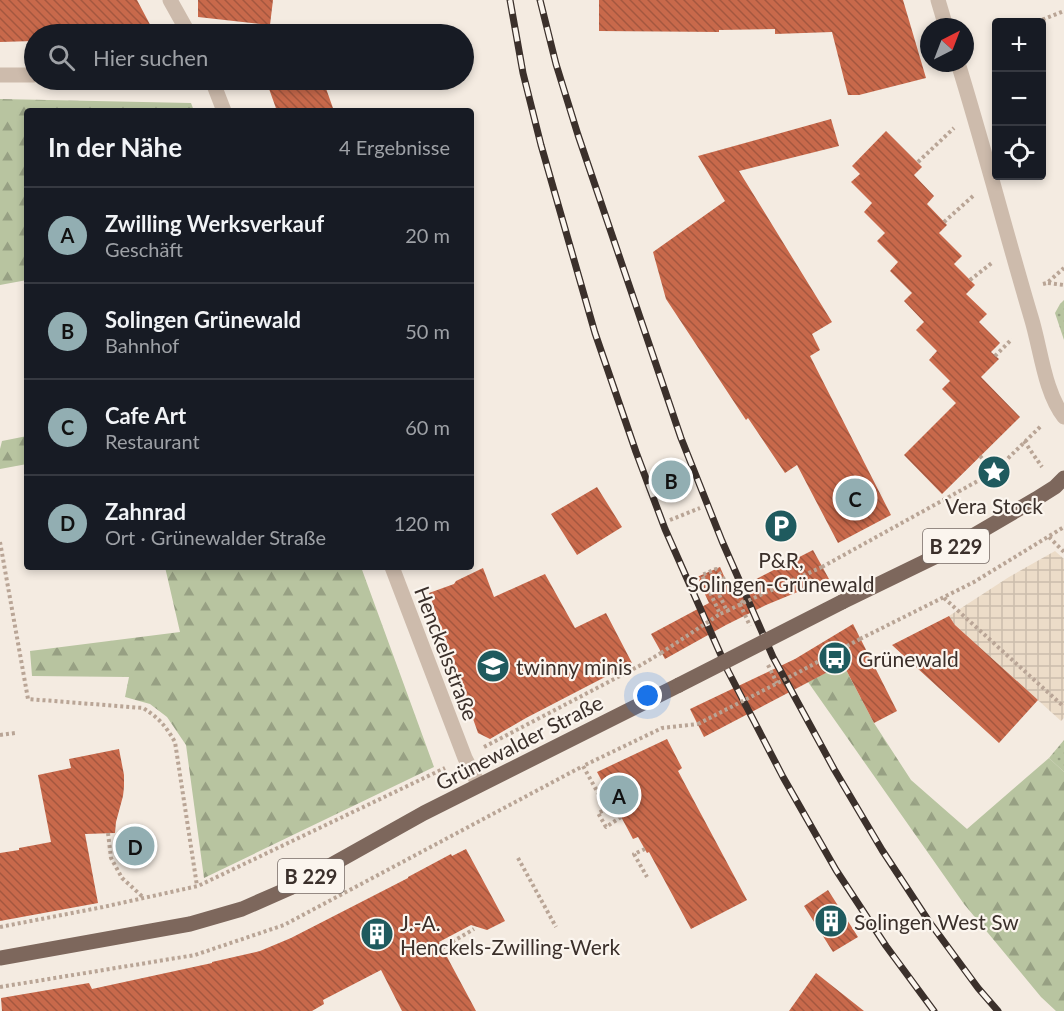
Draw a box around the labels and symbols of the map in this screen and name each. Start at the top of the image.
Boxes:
north arrow [920,18,974,72]
place icon: Vera Stock [976,454,1012,490]
pin: B [652,458,690,502]
pin: C [836,476,874,520]
place label: Vera Stock [945,493,1043,518]
parking icon: P&R, Solingen-Grünewald [763,508,799,544]
road number: B 229 [923,529,989,563]
place label: P&R, Solingen-Grünewald [687,547,875,596]
street label: Henckelsstraße [410,582,484,724]
bus stop icon: Grünewald [817,640,853,676]
place label: Grünewald [858,646,959,671]
school or university icon: twinny minis [475,648,511,684]
place label: twinny minis [516,654,632,679]
your location [633,681,662,710]
street label: Grünewalder Straße [431,689,607,795]
pin: A [600,772,638,818]
pin: D [116,824,154,868]
road number: B 229 [278,859,344,893]
building icon: Solingen West Sw [813,903,849,939]
place label: Solingen West Sw [854,909,1019,934]
place label: J.-A. Henckels-Zwilling-Werk [400,910,620,959]
building icon: J.-A. Henckels-Zwilling-Werk [359,916,395,952]

